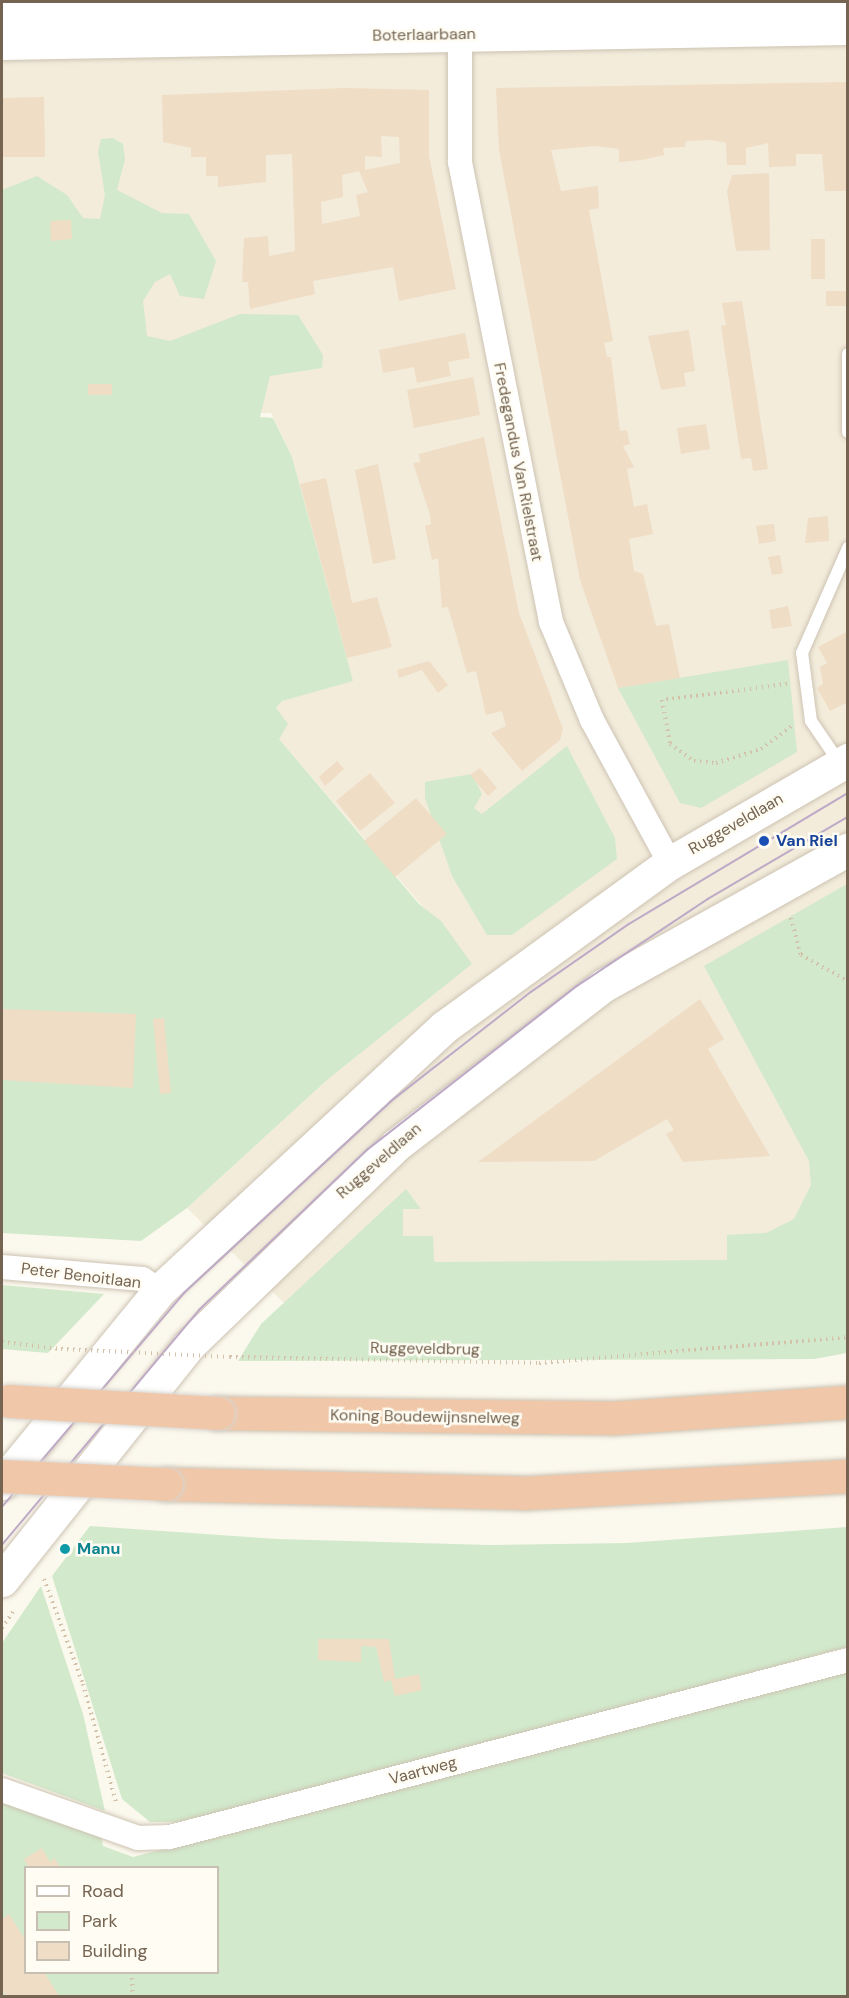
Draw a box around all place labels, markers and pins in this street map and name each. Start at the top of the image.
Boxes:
place label: Van Riel [776,831,838,851]
marker: Van Riel [757,834,771,848]
place label: Manu [77,1539,120,1559]
marker: Manu [58,1542,72,1556]

